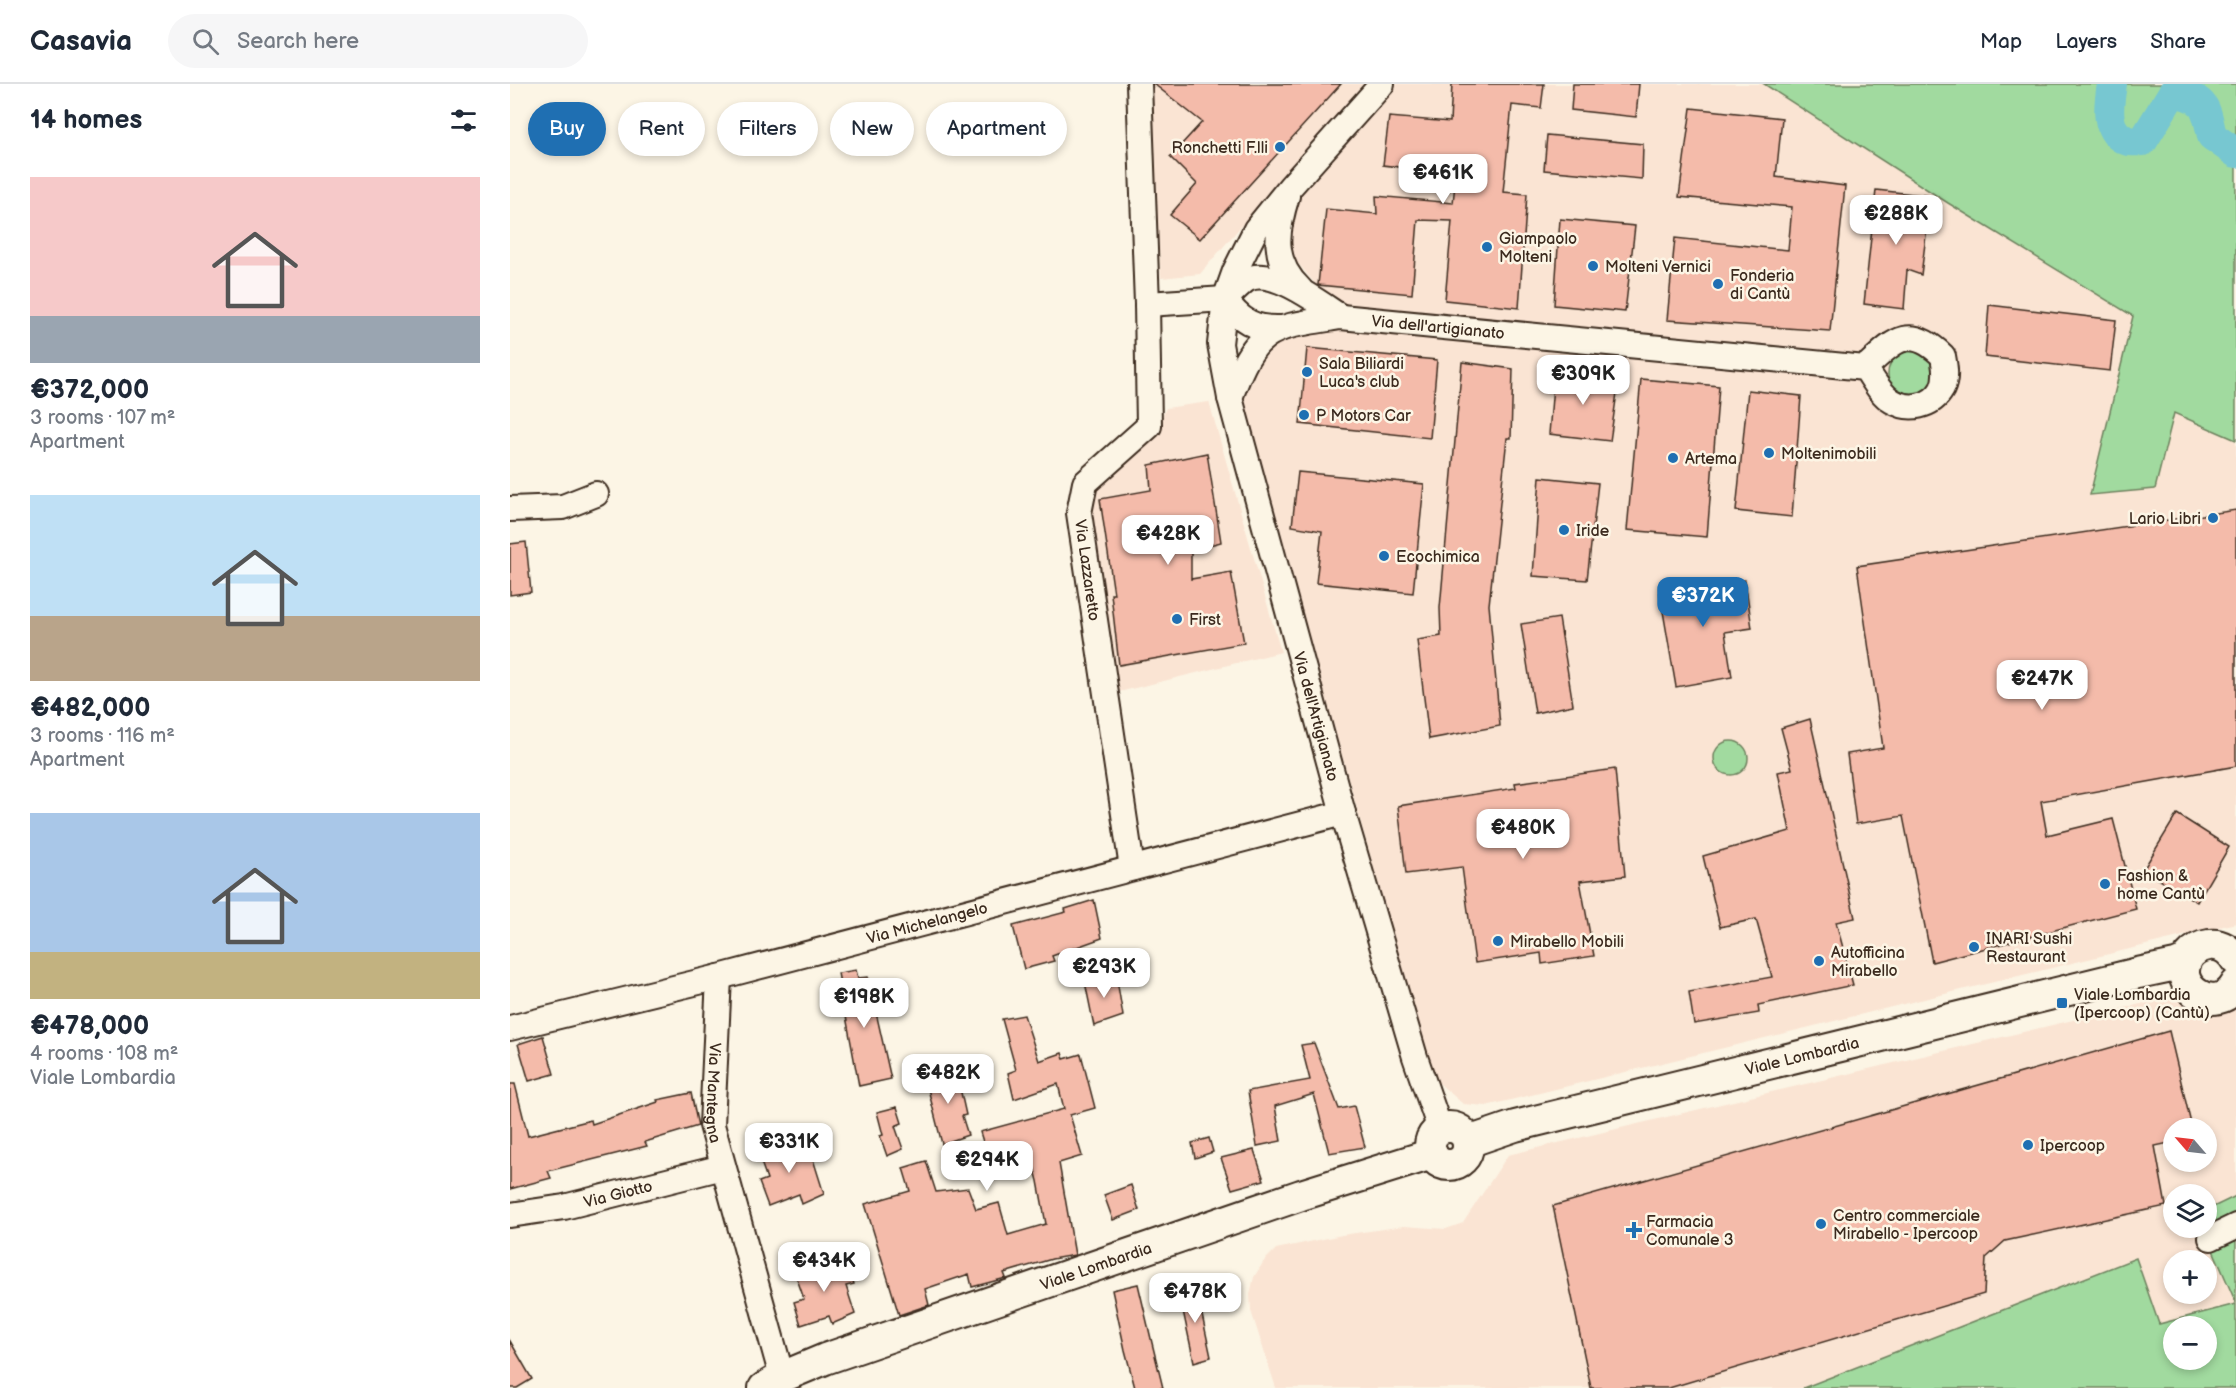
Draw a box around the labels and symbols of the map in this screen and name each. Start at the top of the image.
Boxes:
place label: Ronchetti F.lli [1172,139,1268,158]
marker: Ronchetti F.lli [1273,140,1287,154]
pin: €461K [1401,154,1485,205]
pin: €288K [1854,195,1938,246]
place label: Giampaolo Molteni [1499,230,1577,267]
marker: Giampaolo Molteni [1480,240,1494,254]
place label: Molteni Vernici [1605,258,1711,277]
marker: Molteni Vernici [1586,259,1600,273]
place label: Fonderia di Cantù [1730,267,1794,304]
marker: Fonderia di Cantù [1711,277,1725,291]
street label: Via dell'artigianato [1371,312,1505,344]
place label: Sala Biliardi Luca's club [1319,355,1404,392]
pin: €309K [1541,355,1625,406]
marker: Sala Biliardi Luca's club [1300,365,1314,379]
place label: P Motors Car [1316,407,1411,426]
marker: P Motors Car [1297,408,1311,422]
place label: Moltenimobili [1781,445,1877,464]
marker: Moltenimobili [1762,446,1776,460]
place label: Artema [1685,450,1737,469]
marker: Artema [1666,451,1680,465]
place label: Lario Libri [2129,510,2201,529]
marker: Lario Libri [2206,511,2220,525]
pin: €428K [1126,515,1210,566]
street label: Via Lazzaretto [1070,518,1103,622]
place label: Iride [1576,522,1610,541]
marker: Iride [1557,523,1571,537]
place label: Ecochimica [1396,548,1480,567]
marker: Ecochimica [1377,549,1391,563]
pin: €372K [1661,577,1745,628]
place label: First [1189,611,1221,630]
marker: First [1170,612,1184,626]
street label: Via dell'Artigianato [1289,650,1342,784]
pin: €247K [2000,660,2084,711]
pin: €480K [1481,809,1565,860]
place label: Fashion & home Cantù [2117,867,2205,904]
marker: Fashion & home Cantù [2098,877,2112,891]
street label: Via Michelangelo [865,899,990,949]
place label: INARI Sushi Restaurant [1986,930,2072,967]
place label: Mirabello Mobili [1510,933,1624,952]
marker: Mirabello Mobili [1491,934,1505,948]
marker: INARI Sushi Restaurant [1967,940,1981,954]
place label: Autofficina Mirabello [1831,944,1905,981]
pin: €293K [1062,948,1146,999]
marker: Autofficina Mirabello [1812,954,1826,968]
pin: €198K [822,978,906,1029]
place label: Viale Lombardia (Ipercoop) (Cantù) [2074,986,2210,1023]
marker: Viale Lombardia (Ipercoop) (Cantù) [2055,996,2069,1010]
street label: Viale Lombardia [1743,1034,1861,1080]
street label: Via Mantegna [701,1042,725,1145]
pin: €482K [906,1054,990,1105]
north arrow [2163,1118,2217,1172]
pin: €331K [747,1123,831,1174]
place label: Ipercoop [2040,1137,2105,1156]
marker: Ipercoop [2021,1138,2035,1152]
pin: €294K [945,1141,1029,1192]
street label: Via Giotto [582,1177,654,1213]
place label: Centro commerciale Mirabello - Ipercoop [1833,1207,1980,1244]
place label: Farmacia Comunale 3 [1646,1213,1734,1250]
marker: Centro commerciale Mirabello - Ipercoop [1814,1217,1828,1231]
marker: Farmacia Comunale 3 [1627,1223,1641,1237]
street label: Viale Lombardia [1038,1239,1154,1295]
pin: €434K [782,1242,866,1293]
pin: €478K [1153,1273,1237,1324]

